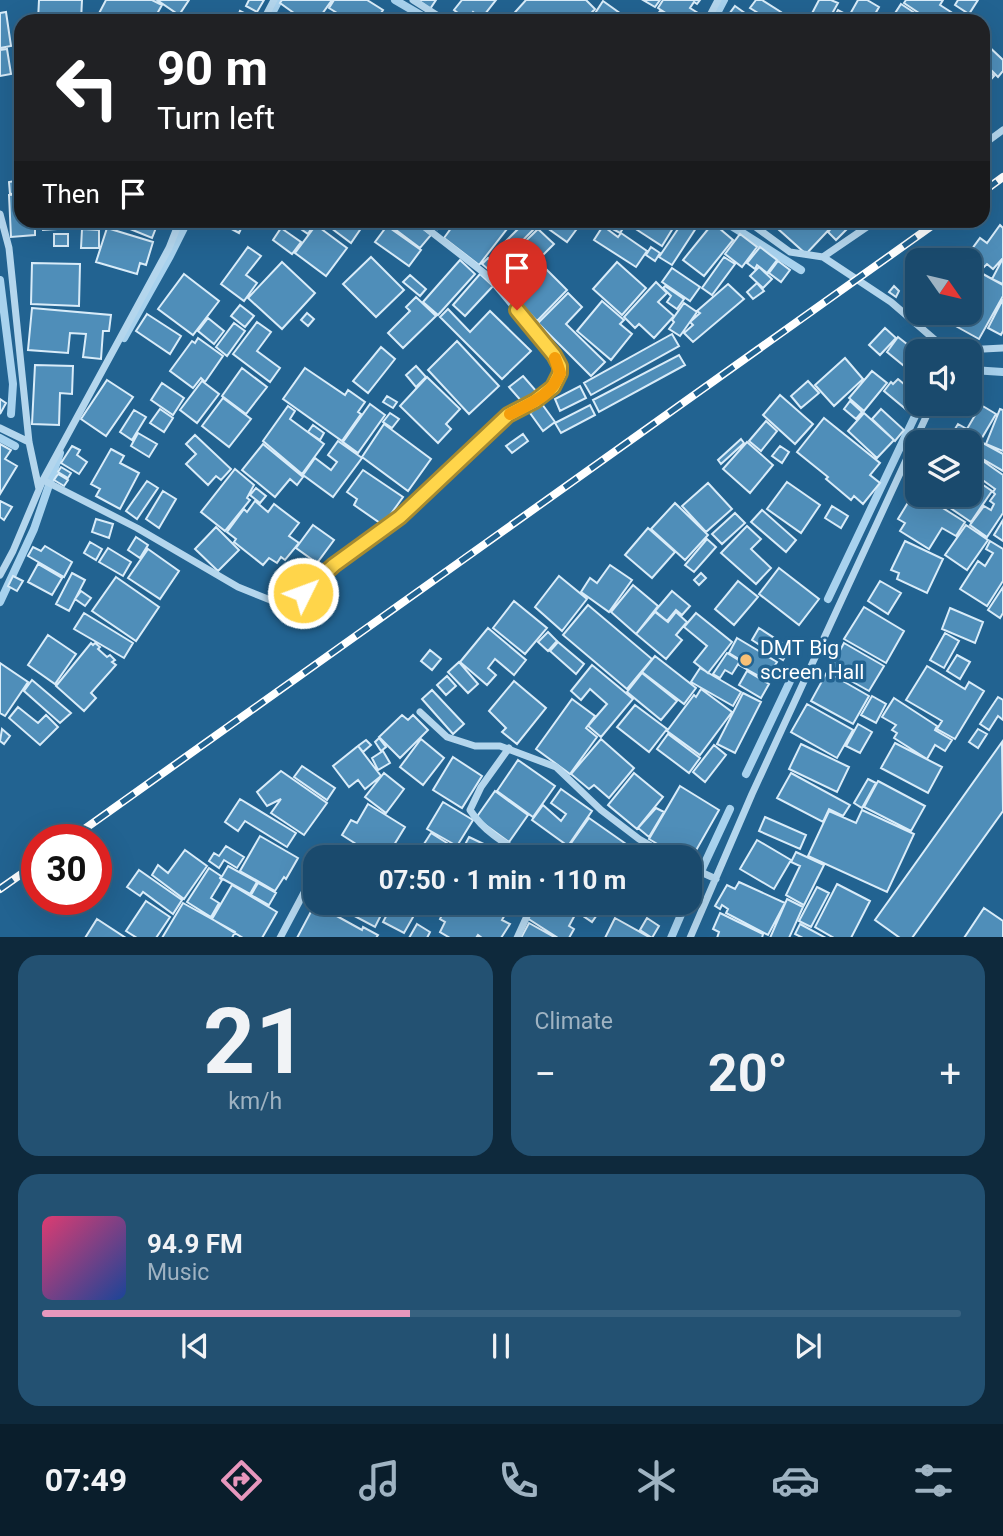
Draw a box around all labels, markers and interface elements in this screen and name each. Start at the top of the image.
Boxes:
text: 90 m [157,40,268,97]
icon: left [42,42,133,133]
text: Turn left [157,99,275,137]
icon: arrive [114,175,152,213]
text: Then [42,179,100,209]
pin [487,238,547,310]
north arrow [905,248,982,326]
map controls [905,248,982,507]
icon: arrive [498,249,536,287]
button: sound [905,339,982,416]
button: layers [905,430,982,507]
position arrow [266,556,340,630]
place label: DMT Big screen Hall [760,636,864,684]
marker: DMT Big screen Hall [738,652,754,668]
speed limit sign: 30 [21,824,112,915]
text: 07:50 · 1 min · 110 m [379,865,626,895]
text: 21 [203,989,307,1095]
text: Climate [535,1008,613,1035]
text: 20° [708,1043,788,1104]
text: − [535,1052,556,1096]
text: + [939,1052,961,1096]
text: km/h [228,1088,282,1115]
text: 94.9 FM [147,1229,243,1259]
text: Music [147,1259,209,1286]
icon: previous [176,1327,214,1365]
icon: pause [482,1327,520,1365]
icon: next [789,1327,827,1365]
icon: directions [217,1456,266,1505]
icon: music [355,1456,404,1505]
icon: phone [494,1456,543,1505]
icon: climate [632,1456,681,1505]
icon: car [771,1456,820,1505]
icon: filters [909,1456,958,1505]
text: 07:49 [45,1461,127,1499]

